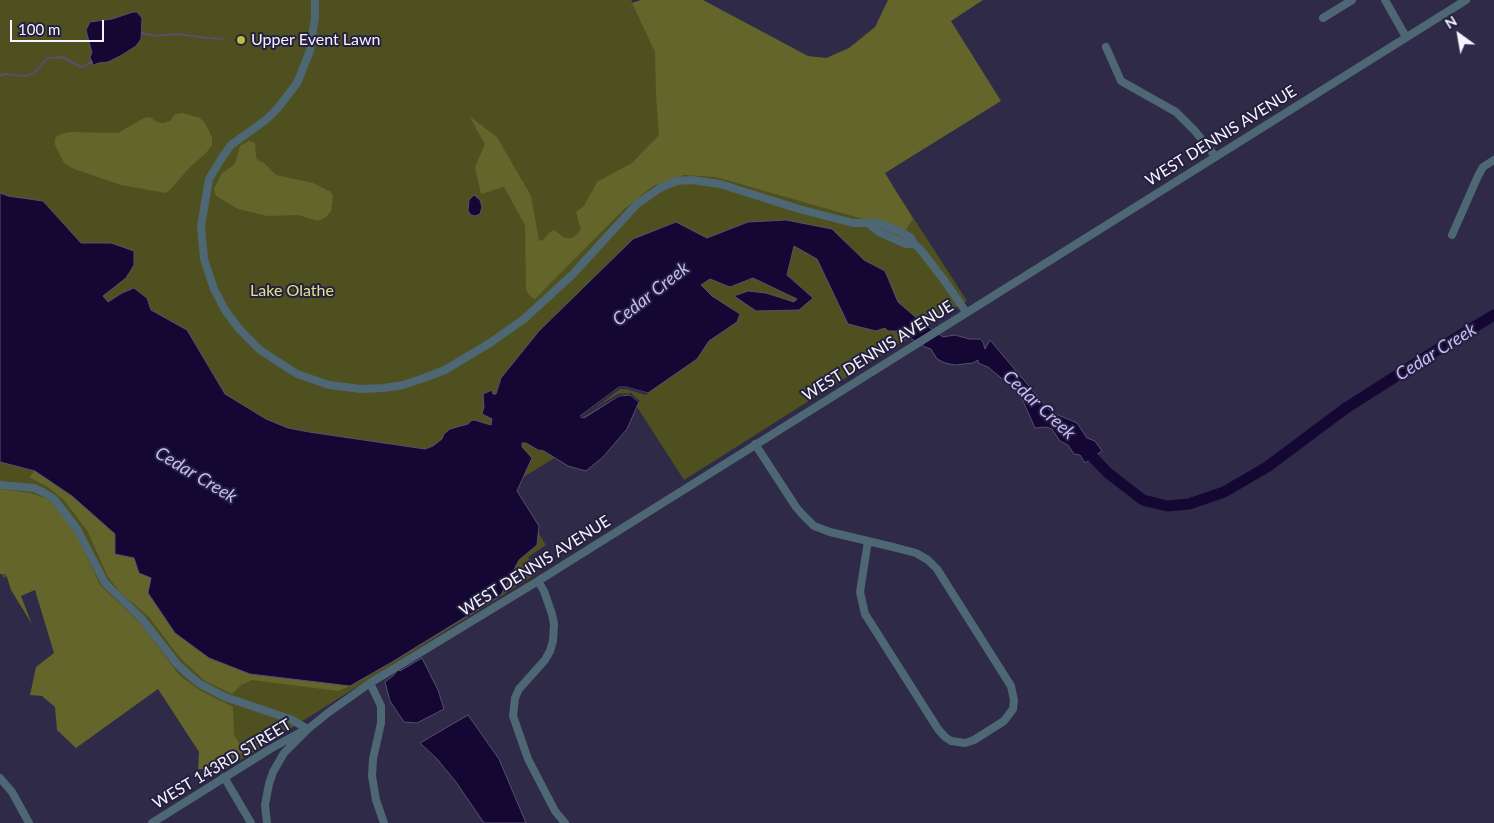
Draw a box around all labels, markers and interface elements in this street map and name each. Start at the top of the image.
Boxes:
scale bar [12,10,106,42]
north arrow [1434,10,1484,60]
text: N [1442,12,1460,32]
text: 100 m [18,20,60,38]
place label: Upper Event Lawn [251,30,380,50]
marker: Upper Event Lawn [235,34,247,46]
street label: WEST DENNIS AVENUE [1142,82,1300,190]
water label: Cedar Creek [608,257,694,331]
park label: Lake Olathe [250,281,334,301]
street label: WEST DENNIS AVENUE [799,297,957,405]
water label: Cedar Creek [1392,319,1480,385]
water label: Cedar Creek [998,366,1080,444]
water label: Cedar Creek [151,442,241,508]
street label: WEST DENNIS AVENUE [456,512,614,620]
street label: WEST 143RD STREET [149,715,295,813]

